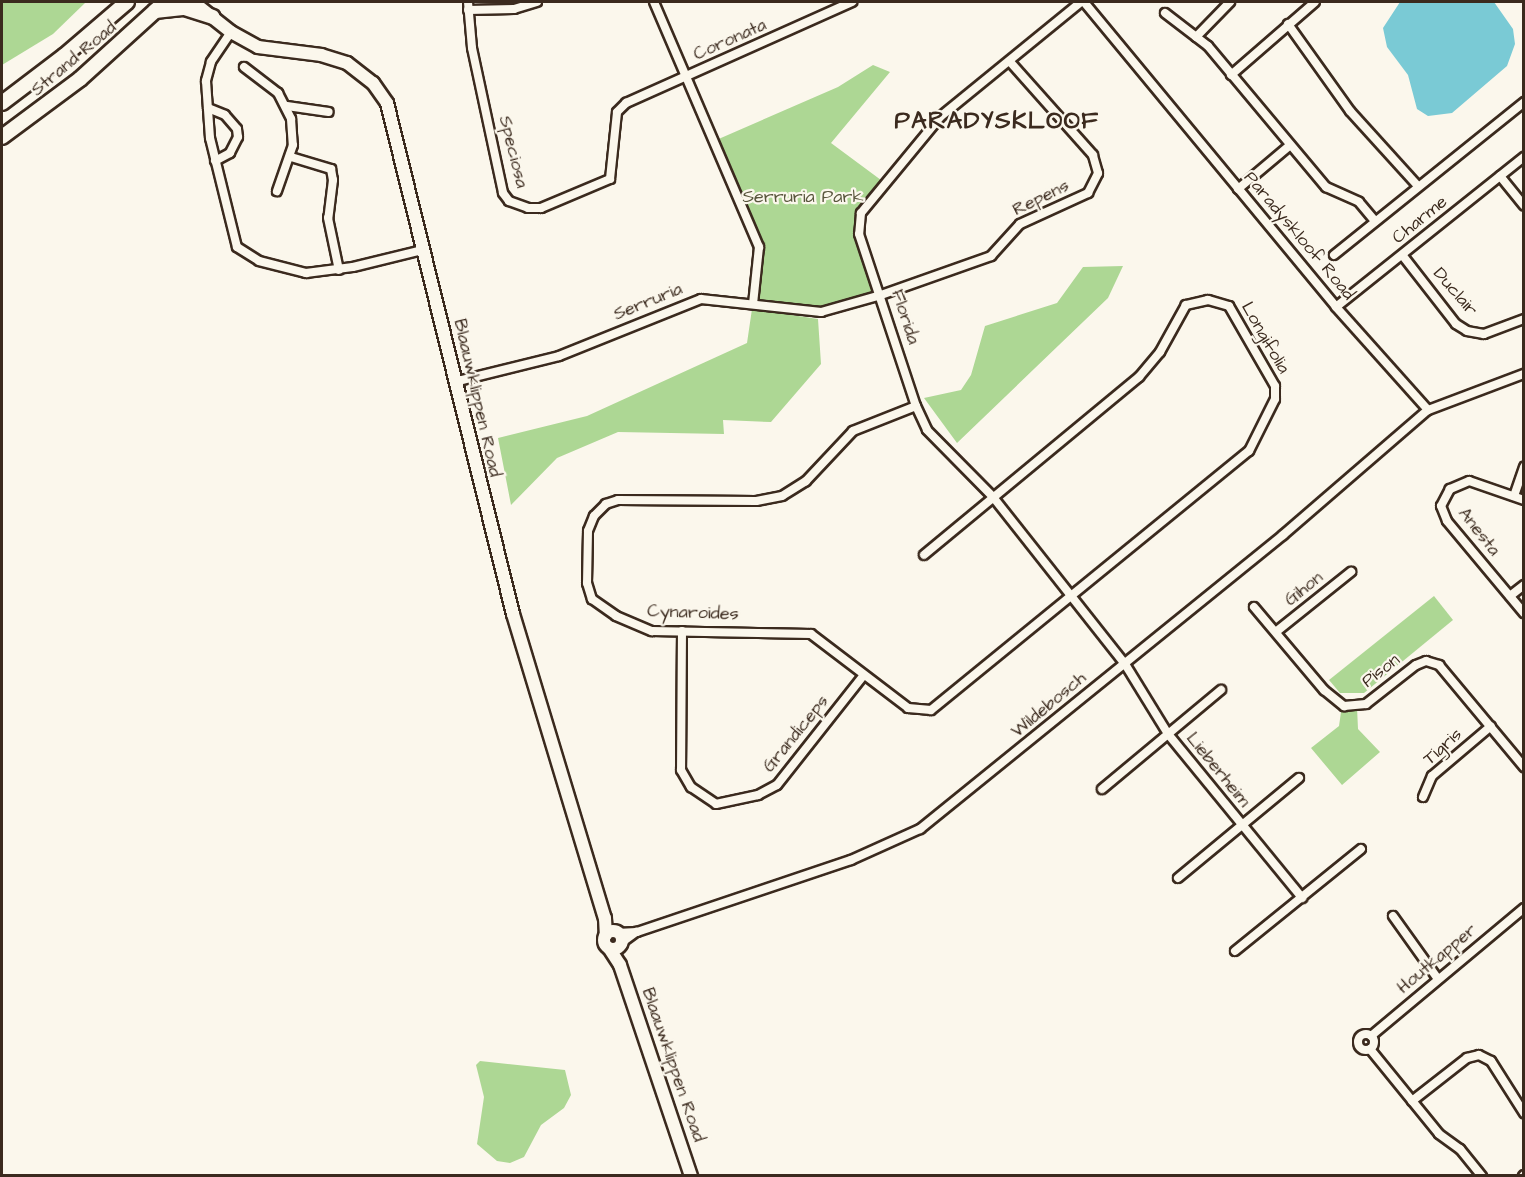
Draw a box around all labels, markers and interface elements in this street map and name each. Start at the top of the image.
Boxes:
street label: Coronata [690,14,770,66]
street label: Strand Road [27,17,121,101]
district label: PARADYSKLOOF [895,108,1099,136]
street label: Speciosa [494,114,532,190]
street label: Paradyskloof Road [1239,167,1359,305]
street label: Repens [1009,175,1073,221]
park label: Serruria Park [743,186,863,208]
street label: Charme [1388,191,1452,249]
street label: Duclair [1428,263,1482,321]
street label: Serruria [611,278,685,326]
street label: Florida [886,287,924,347]
street label: Longifolia [1236,298,1294,378]
street label: Blaauwklippen Road [448,317,506,479]
street label: Anesta [1453,503,1505,561]
street label: Gihon [1280,567,1328,611]
street label: Cynaroides [647,601,739,625]
street label: Pison [1358,649,1404,693]
street label: Wildebosch [1007,667,1091,743]
street label: Grandiceps [758,691,834,777]
street label: Tigris [1419,724,1467,770]
street label: Lieberheim [1181,728,1255,812]
street label: Houtkapper [1393,919,1481,999]
street label: Blaauwklippen Road [636,985,710,1145]

